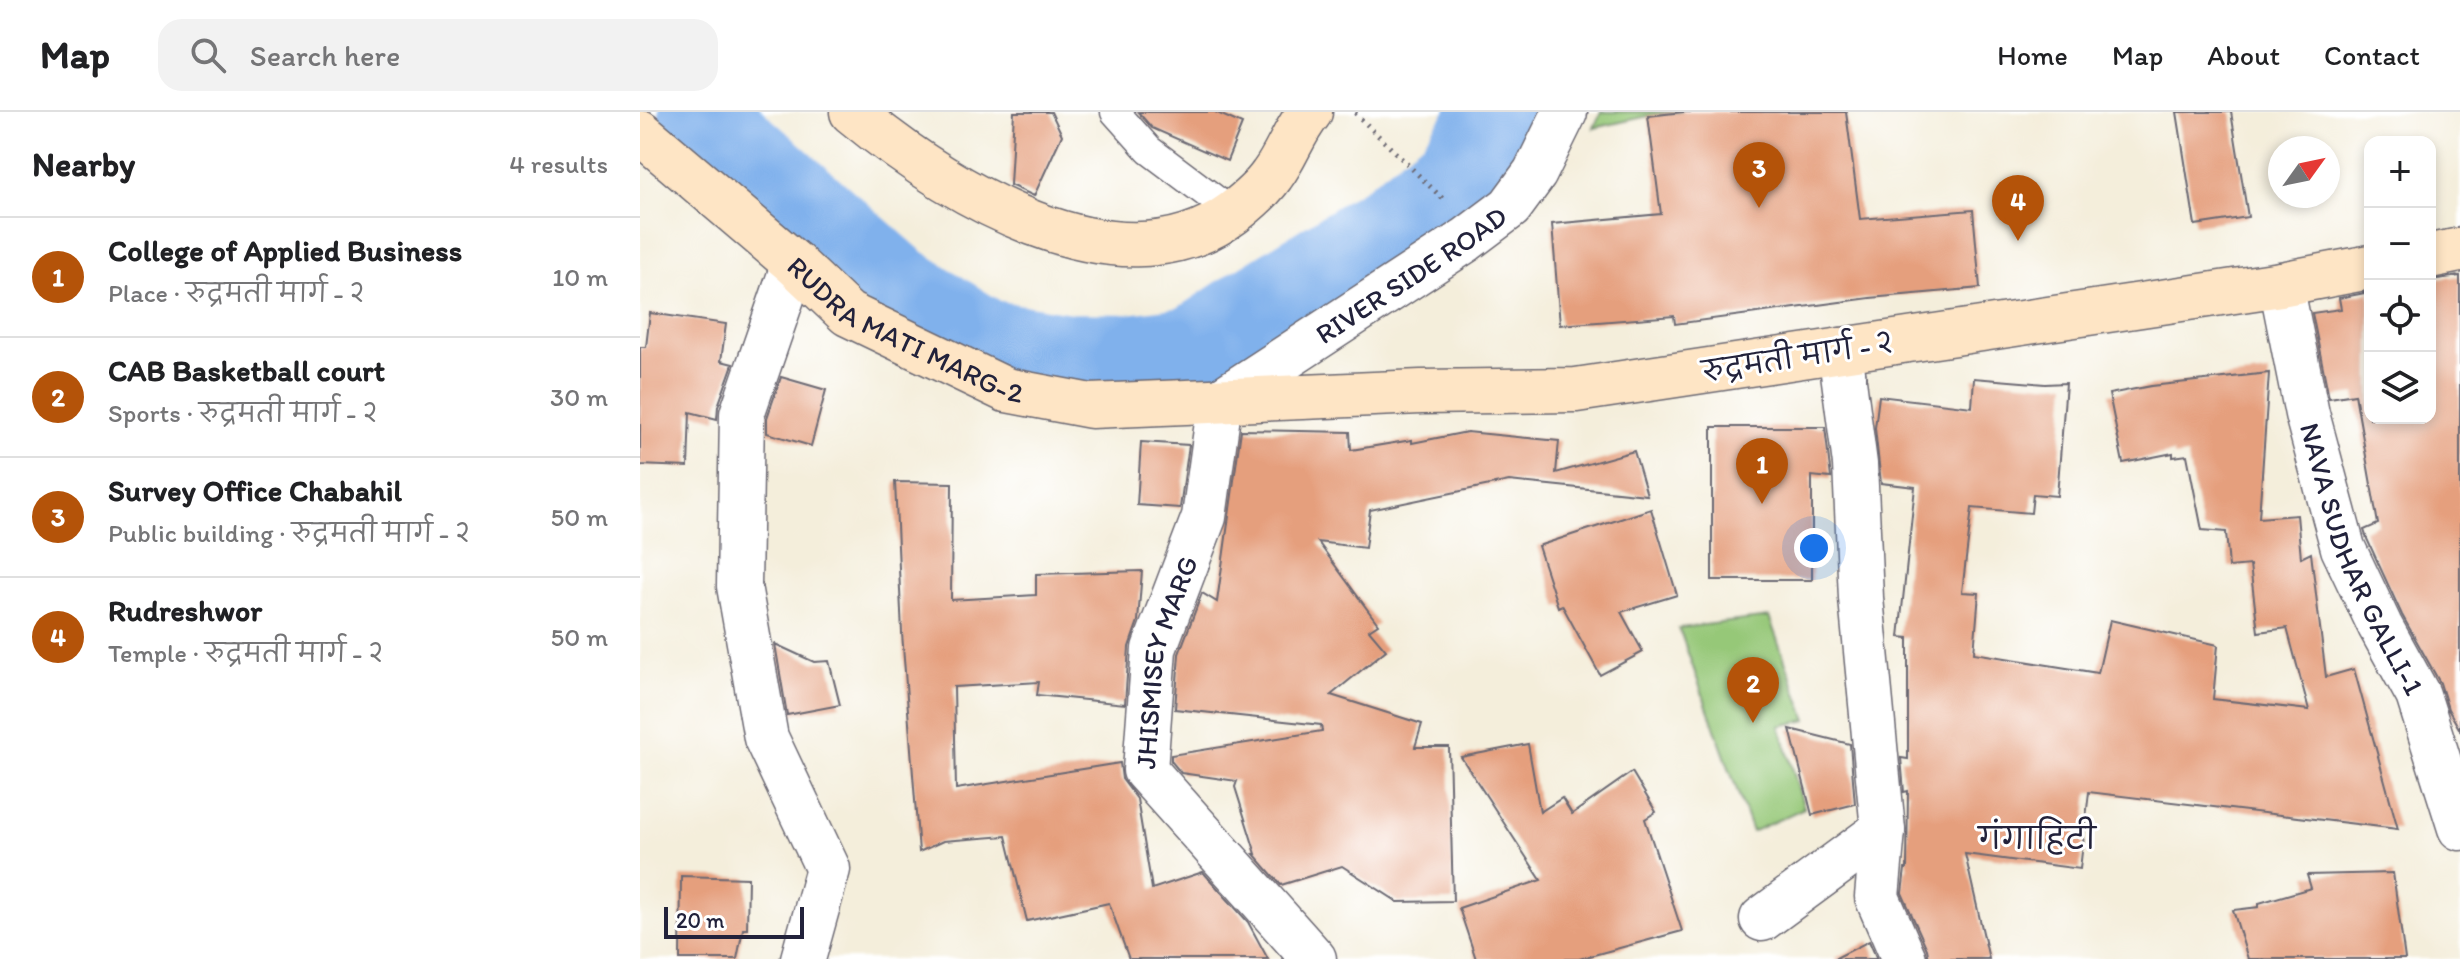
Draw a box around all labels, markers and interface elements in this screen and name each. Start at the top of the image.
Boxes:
search box [158,19,718,91]
text: Map [40,32,110,78]
icon: search [186,33,230,77]
text: Search here [250,37,400,74]
text: Home [1997,38,2068,72]
text: Map [2112,38,2163,72]
text: About [2207,38,2280,72]
text: Contact [2324,38,2420,72]
north arrow [2268,136,2340,208]
map controls [2364,136,2436,424]
button: + [2364,136,2436,208]
pin: 3 [1733,142,1785,208]
text: Nearby [32,144,135,185]
text: 4 results [509,148,608,180]
pin: 4 [1992,175,2044,241]
street label: RIVER SIDE ROAD [1309,199,1513,351]
button: − [2364,208,2436,280]
text: College of Applied Business [108,232,462,269]
street label: RUDRA MATI MARG-2 [780,249,1026,410]
text: 1 [52,261,64,293]
text: 10 m [552,261,608,293]
text: Place · रुद्रमती मार्ग ‍- २ [108,277,364,309]
button: locate [2364,280,2436,352]
street label: रुद्रमती मार्ग ‍- २ [1697,320,1894,389]
text: CAB Basketball court [108,352,385,389]
button: layers [2364,352,2436,424]
text: 2 [51,381,65,413]
text: 30 m [550,381,608,413]
text: Sports · रुद्रमती मार्ग ‍- २ [108,397,377,429]
street label: NAVA SUDHAR GALLI-1 [2293,419,2432,701]
pin: 1 [1736,438,1788,504]
text: Survey Office Chabahil [108,472,402,509]
text: 3 [51,501,65,533]
text: 50 m [551,501,608,533]
text: Public building · रुद्रमती मार्ग ‍- २ [108,517,469,549]
your location [1794,528,1834,568]
street label: JHISMISEY MARG [1128,551,1205,770]
text: Rudreshwor [108,592,262,629]
text: 4 [50,621,66,653]
text: 50 m [551,621,608,653]
text: Temple · रुद्रमती मार्ग ‍- २ [108,637,383,669]
pin: 2 [1727,657,1779,723]
district label: गंगाहिटी [1976,816,2097,857]
scale bar [664,903,804,939]
text: 20 m [676,907,725,934]

